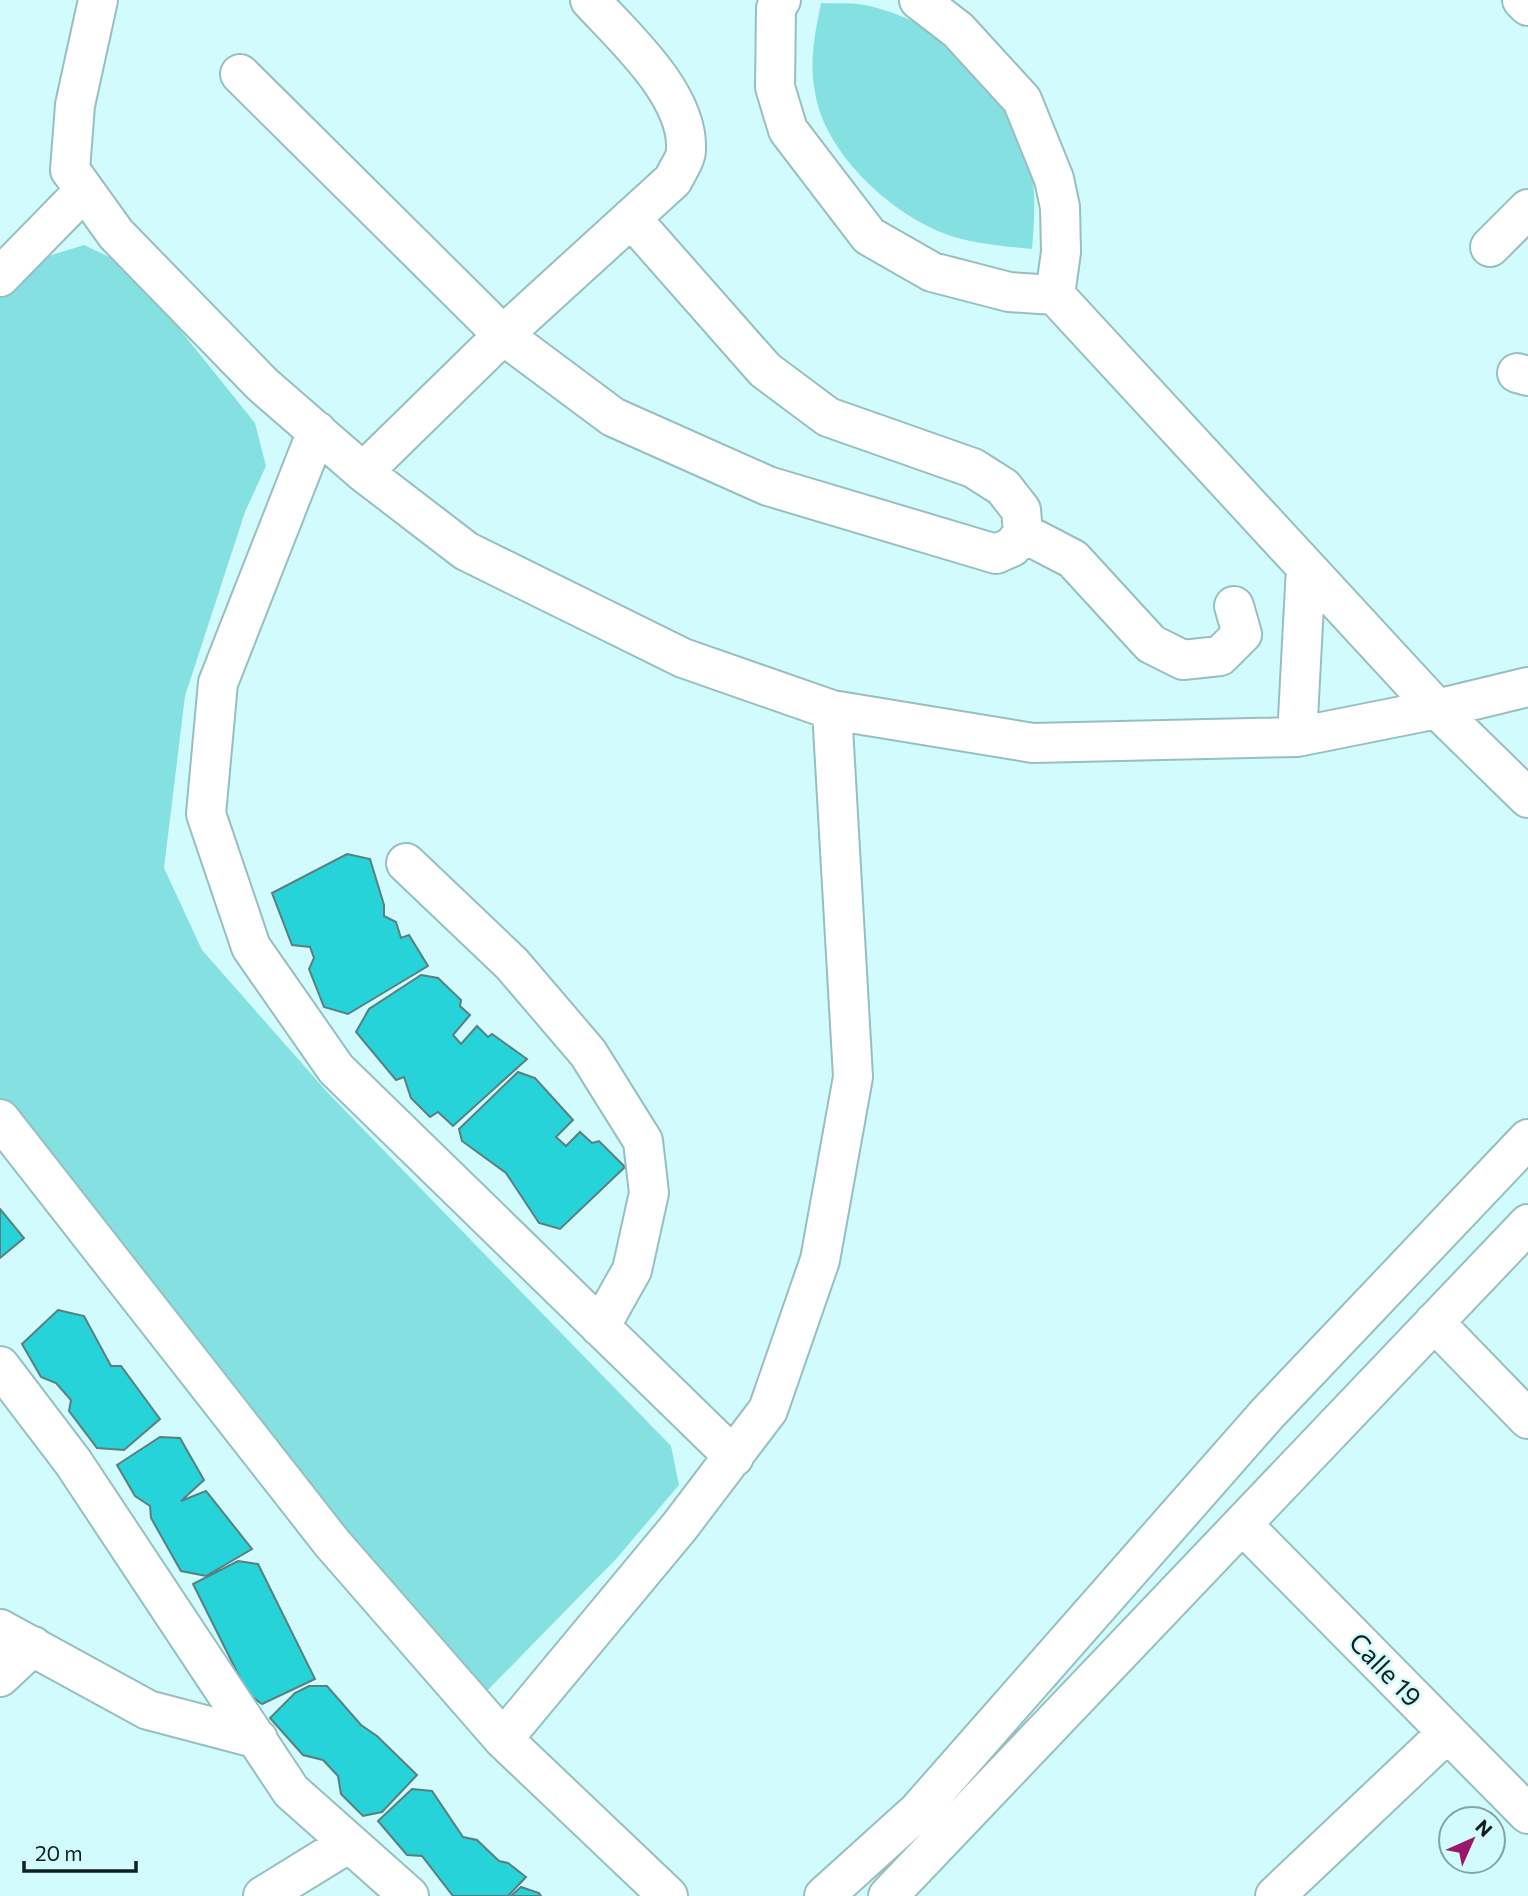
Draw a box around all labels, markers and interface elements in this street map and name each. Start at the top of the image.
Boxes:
street label: Calle 19 [1344,1626,1429,1712]
north arrow [1437,1805,1507,1875]
text: N [1471,1814,1498,1841]
scale bar [24,1829,136,1873]
text: 20 m [35,1840,83,1865]

